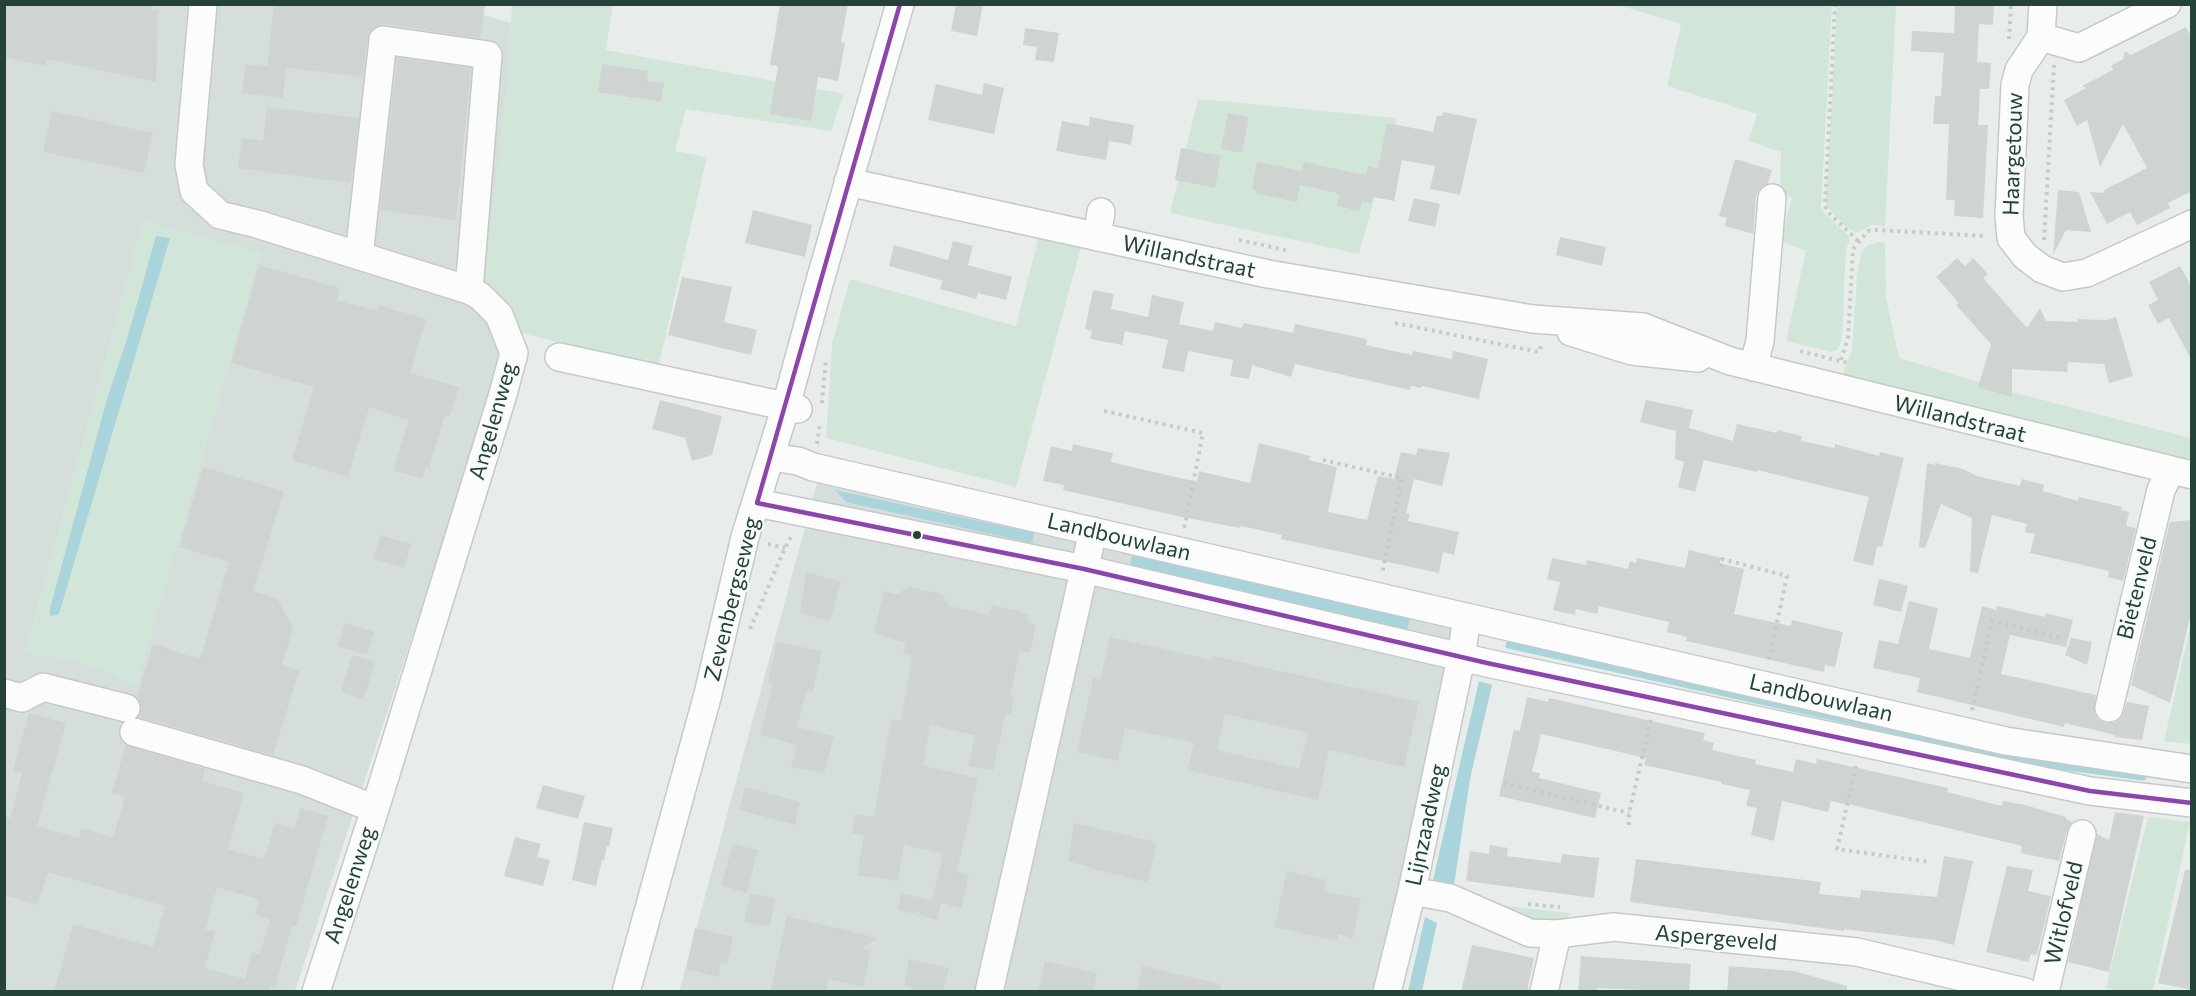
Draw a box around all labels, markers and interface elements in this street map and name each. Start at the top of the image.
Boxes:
street label: Haargetouw [1998,92,2028,216]
street label: Willandstraat [1120,230,1258,284]
street label: Angelenweg [464,359,522,483]
street label: Willandstraat [1891,390,2029,448]
street label: Landbouwlaan [1045,508,1193,566]
street label: Zevenbergseweg [699,514,765,684]
unlabelled marker [911,529,923,541]
street label: Bietenveld [2112,534,2162,642]
street label: Landbouwlaan [1747,669,1895,727]
street label: Lijnzaadweg [1400,762,1452,888]
street label: Angelenweg [319,823,381,947]
street label: Witlofveld [2039,859,2089,967]
street label: Aspergeveld [1654,920,1778,956]

